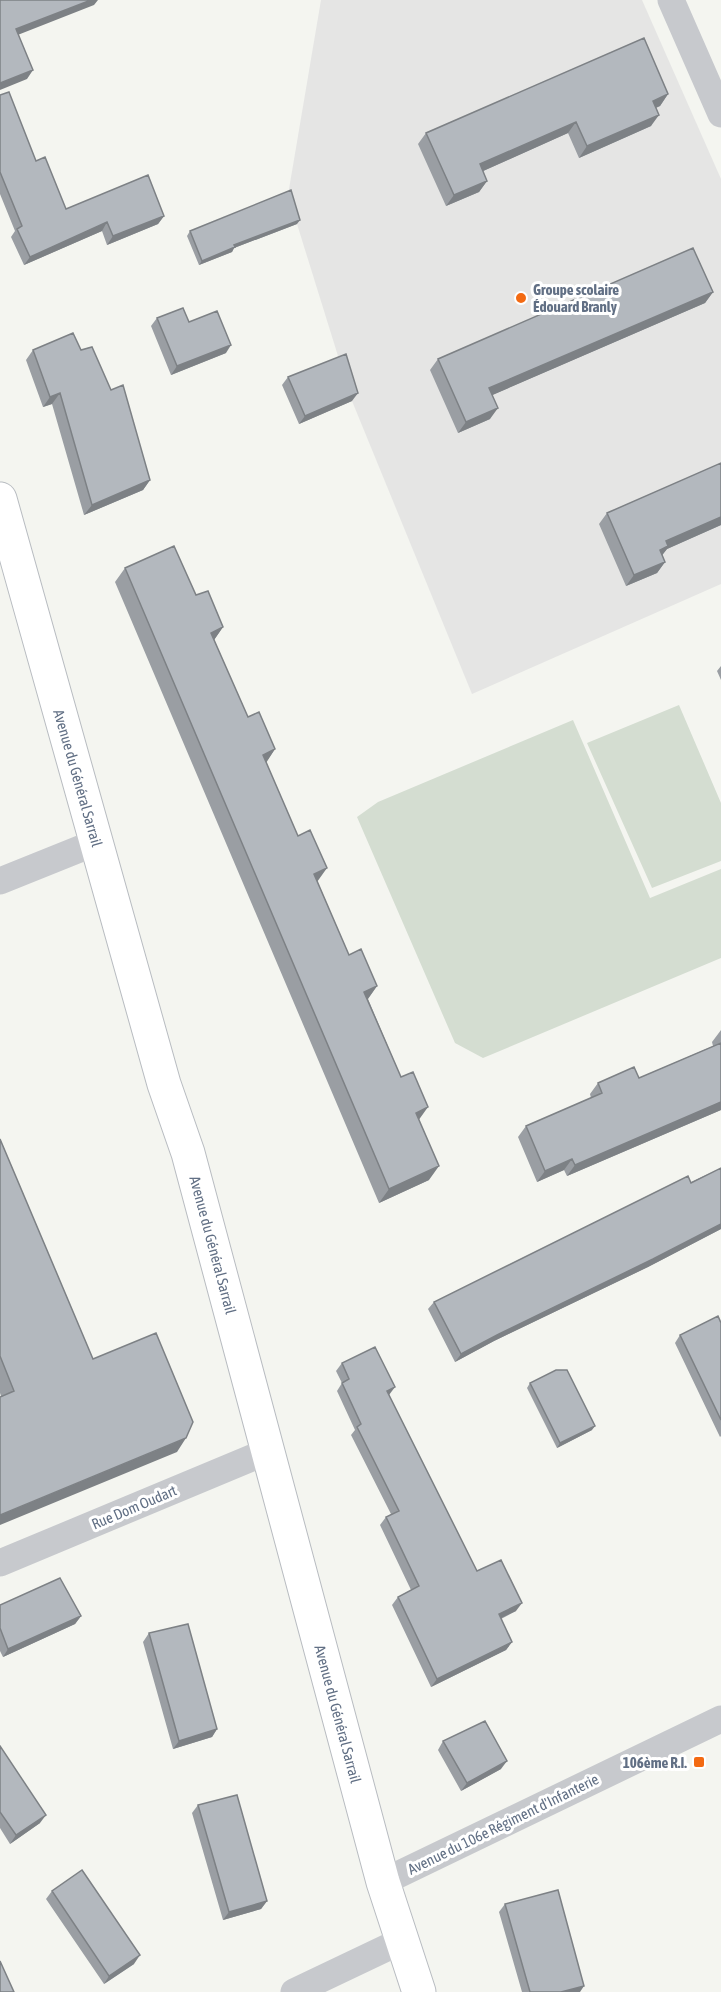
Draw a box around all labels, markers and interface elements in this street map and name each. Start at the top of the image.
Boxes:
place label: Groupe scolaire Édouard Branly [533,281,619,315]
marker: Groupe scolaire Édouard Branly [514,291,528,305]
street label: Avenue du Général Sarrail [50,707,106,849]
street label: Avenue du Général Sarrail [186,1174,240,1316]
street label: Rue Dom Oudart [89,1481,179,1533]
street label: Avenue du Général Sarrail [311,1643,365,1785]
place label: 106ème R.I. [623,1754,687,1771]
marker: 106ème R.I. [692,1755,706,1769]
street label: Avenue du 106e Régiment d'Infanterie [405,1770,601,1878]

